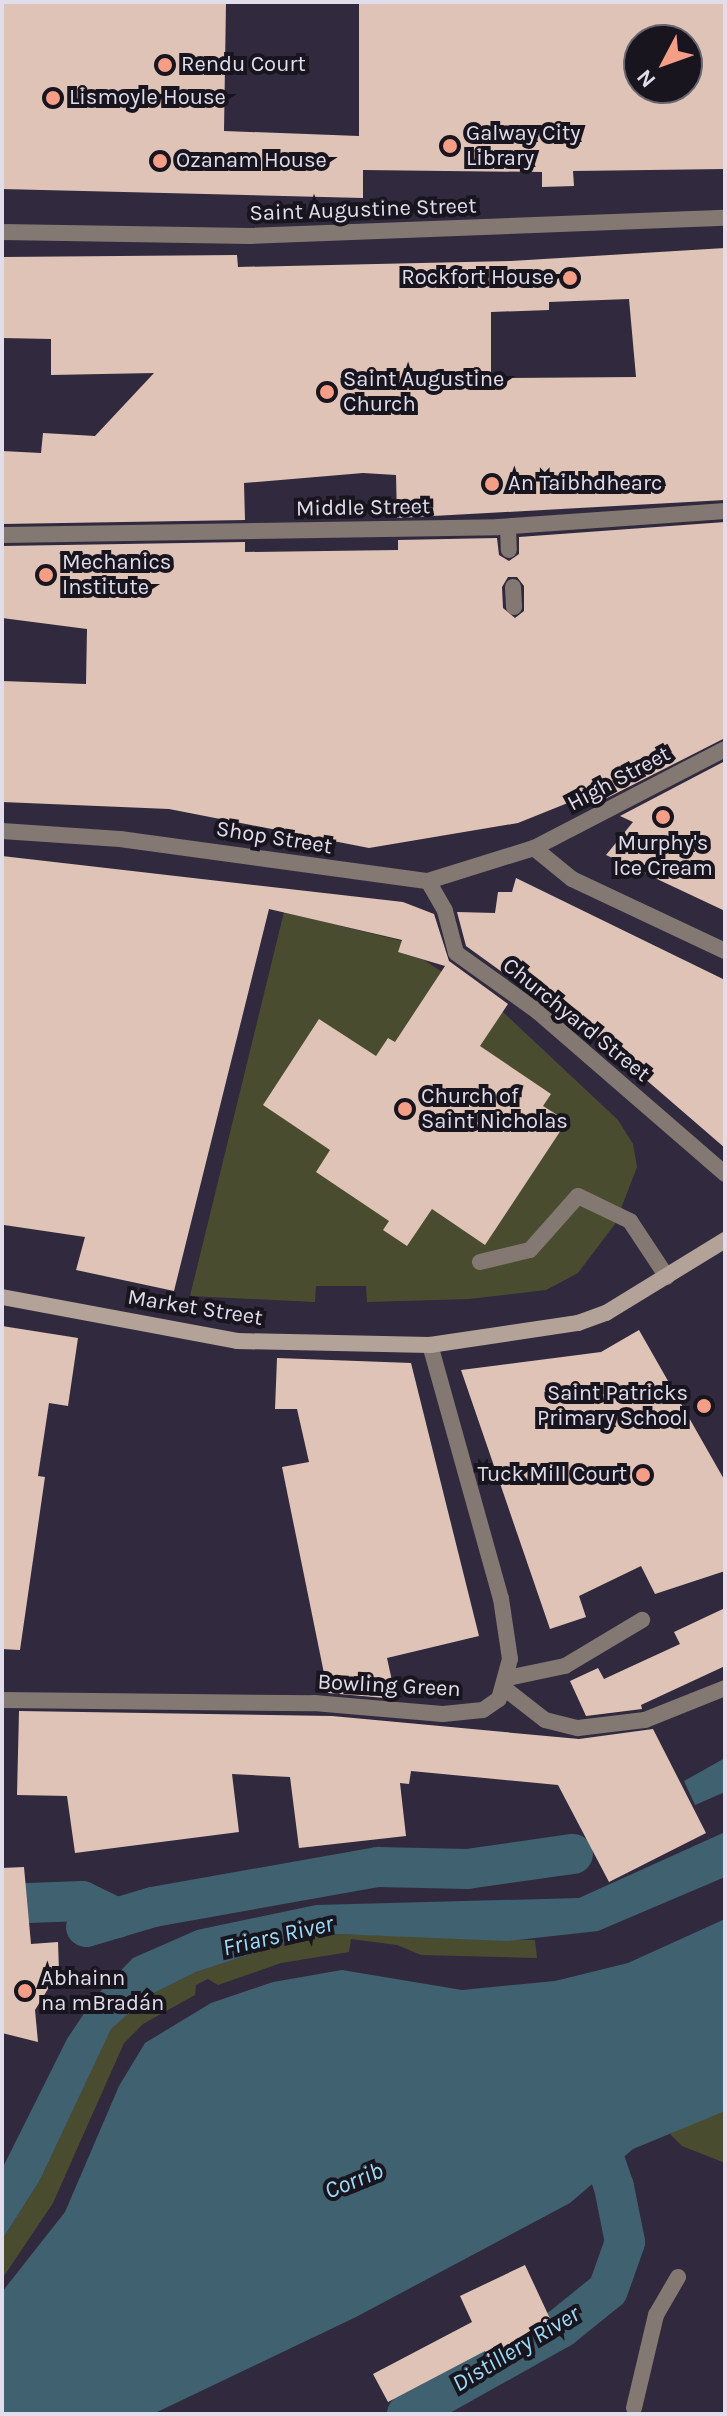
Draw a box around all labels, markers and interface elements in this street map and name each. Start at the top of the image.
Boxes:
north arrow [623,24,703,104]
place label: Rendu Court [181,52,306,78]
marker: Rendu Court [156,56,174,74]
text: N [631,64,661,93]
place label: Lismoyle House [69,85,226,111]
marker: Lismoyle House [44,89,62,107]
place label: Galway City Library [466,120,581,172]
marker: Galway City Library [441,137,459,155]
place label: Ozanam House [176,148,327,174]
marker: Ozanam House [151,152,169,170]
street label: Saint Augustine Street [249,193,477,227]
place label: Rockfort House [401,265,554,291]
marker: Rockfort House [561,269,579,287]
place label: Saint Augustine Church [343,366,504,418]
marker: Saint Augustine Church [318,383,336,401]
place label: An Taibhdhearc [508,471,662,497]
marker: An Taibhdhearc [483,475,501,493]
street label: Middle Street [296,494,430,522]
place label: Mechanics Institute [62,549,171,600]
marker: Mechanics Institute [37,566,55,584]
street label: High Street [563,741,675,817]
marker: Murphy's Ice Cream [654,808,672,826]
street label: Shop Street [214,816,334,860]
place label: Murphy's Ice Cream [613,830,713,882]
street label: Churchyard Street [497,953,655,1087]
place label: Church of Saint Nicholas [421,1083,568,1134]
marker: Church of Saint Nicholas [396,1100,414,1118]
street label: Market Street [126,1284,264,1332]
place label: Saint Patricks Primary School [537,1380,688,1432]
marker: Saint Patricks Primary School [695,1397,713,1415]
place label: Tuck Mill Court [477,1462,627,1488]
marker: Tuck Mill Court [634,1466,652,1484]
street label: Bowling Green [317,1669,461,1703]
water label: Friars River [220,1909,336,1963]
place label: Abhainn na mBradán [41,1965,164,2016]
marker: Abhainn na mBradán [16,1982,34,2000]
water label: Corrib [321,2156,387,2206]
water label: Distillery River [447,2300,585,2398]

